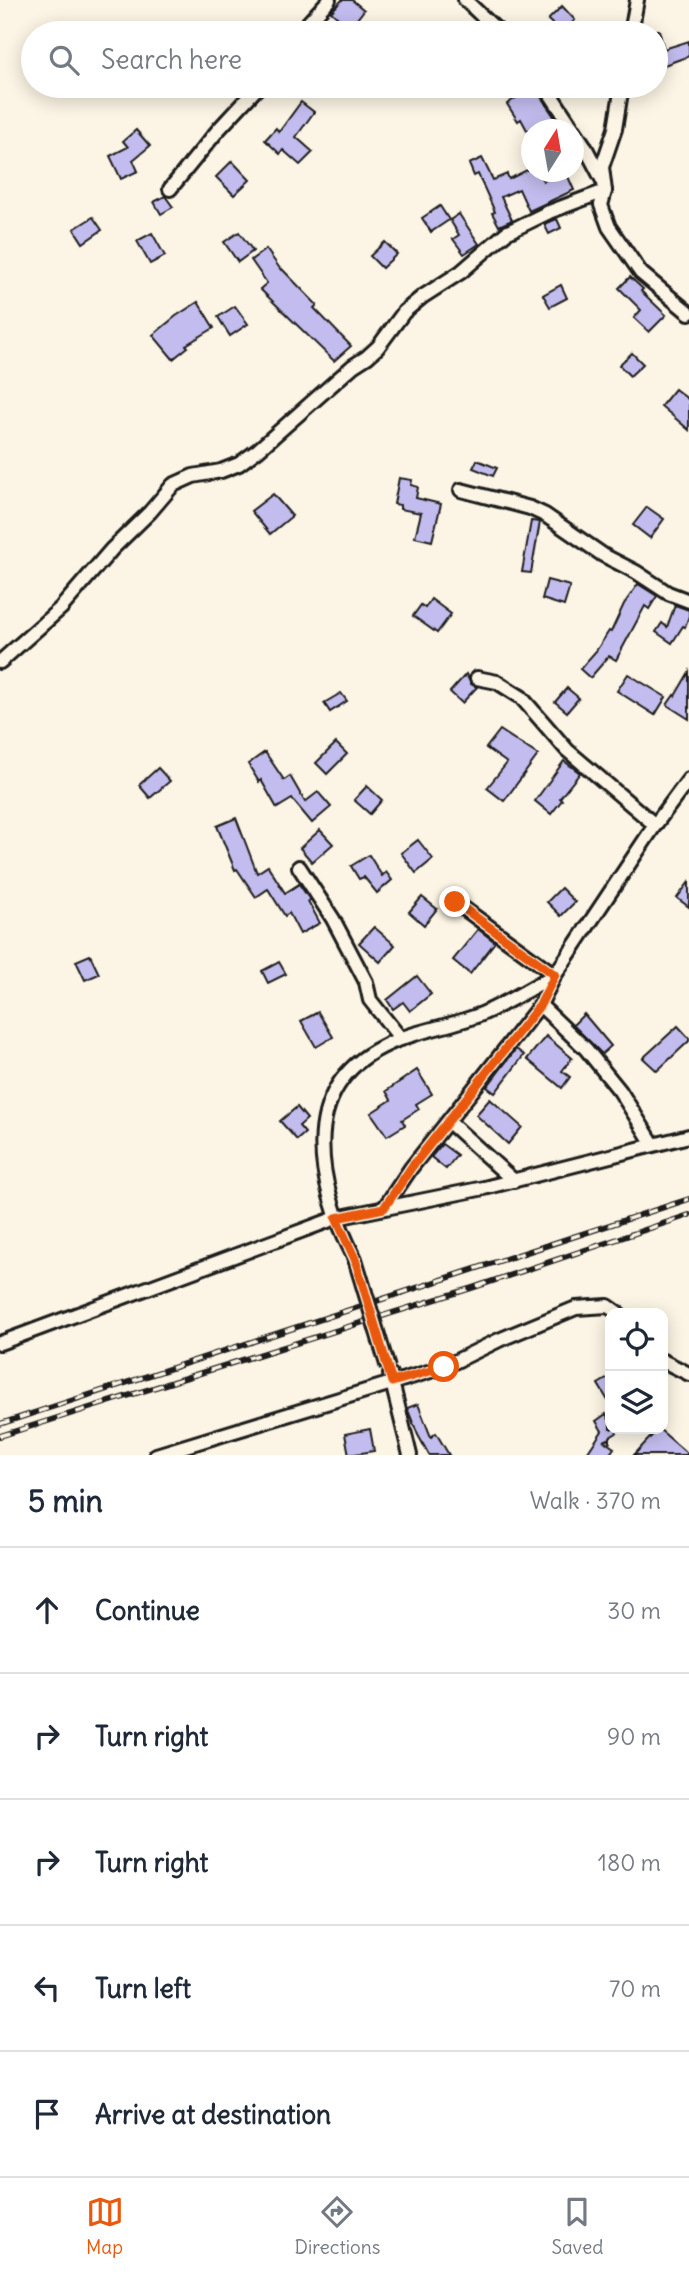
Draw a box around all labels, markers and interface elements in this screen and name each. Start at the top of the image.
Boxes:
search box [21,21,668,98]
icon: search [45,41,83,79]
text: Search here [101,43,242,76]
north arrow [521,119,584,182]
route end [439,886,470,917]
map controls [605,1308,668,1434]
button: locate [605,1308,668,1371]
route start [428,1351,459,1382]
button: layers [605,1371,668,1434]
text: 5 min [28,1482,103,1520]
text: Walk · 370 m [530,1486,661,1515]
icon: ahead [28,1591,66,1629]
text: Continue [95,1594,200,1627]
text: 30 m [607,1596,661,1625]
icon: right [28,1717,66,1755]
text: Turn right [95,1720,208,1753]
text: 90 m [607,1722,661,1751]
icon: right [28,1843,66,1881]
text: Turn right [95,1846,208,1879]
text: 180 m [598,1848,661,1877]
icon: left [28,1969,66,2007]
text: Turn left [95,1972,191,2005]
text: 70 m [609,1974,661,2003]
icon: arrive [28,2095,66,2133]
text: Arrive at destination [95,2098,331,2131]
tab: Map [86,2193,124,2259]
tab: Directions [295,2193,380,2259]
tab: Saved [551,2193,603,2259]

